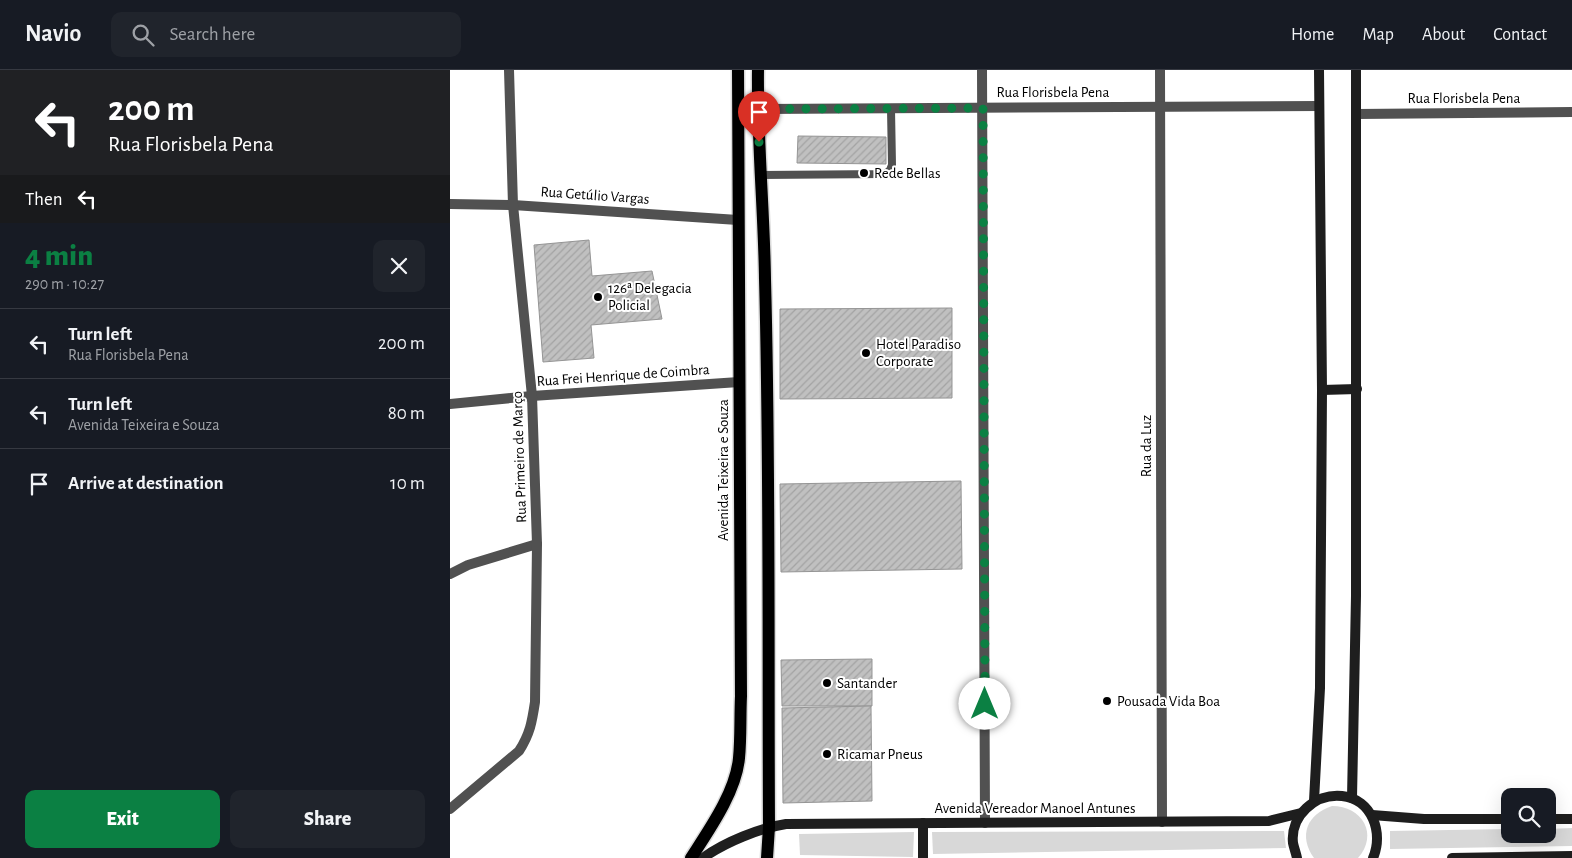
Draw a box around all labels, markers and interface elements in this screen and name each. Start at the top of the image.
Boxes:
search box [111,12,461,57]
icon: search [129,21,157,49]
text: Navio [25,22,81,46]
text: Search here [169,25,255,44]
text: Home [1291,26,1334,44]
text: Map [1362,26,1394,44]
text: About [1422,26,1465,44]
text: Contact [1493,26,1547,44]
street label: Rua Florisbela Pena [996,85,1110,100]
icon: left [25,90,90,155]
pin [738,91,780,142]
street label: Rua Florisbela Pena [1407,91,1521,106]
text: 200 m [108,92,195,127]
icon: arrive [745,98,773,126]
text: Rua Florisbela Pena [108,133,274,155]
place label: Rede Bellas [874,166,941,181]
marker: Rede Bellas [858,167,870,179]
street label: Rua Getúlio Vargas [540,184,650,207]
icon: left [73,185,101,213]
text: Then [25,190,63,209]
button: close [373,240,425,292]
text: 4 min [25,241,93,271]
text: 290 m · 10:27 [25,276,104,292]
place label: 126ª Delegacia Policial [608,281,692,313]
marker: 126ª Delegacia Policial [592,291,604,303]
text: Turn left [68,325,132,344]
icon: left [25,330,53,358]
text: 200 m [378,334,425,353]
place label: Hotel Paradiso Corporate [876,337,961,369]
text: Rua Florisbela Pena [68,347,189,363]
marker: Hotel Paradiso Corporate [860,347,872,359]
street label: Rua Frei Henrique de Coimbra [536,362,710,389]
street label: Rua Primeiro de Março [510,391,529,523]
text: Turn left [68,395,132,414]
street label: Avenida Teixeira e Souza [716,399,731,541]
icon: left [25,400,53,428]
text: 80 m [388,404,425,423]
street label: Rua da Luz [1139,415,1154,477]
text: Avenida Teixeira e Souza [68,417,220,433]
icon: arrive [25,470,53,498]
text: Arrive at destination [68,474,224,493]
text: 10 m [390,474,425,493]
place label: Santander [837,676,897,691]
marker: Santander [821,677,833,689]
position arrow [958,677,1010,729]
place label: Pousada Vida Boa [1117,694,1220,709]
marker: Pousada Vida Boa [1101,695,1113,707]
place label: Ricamar Pneus [837,747,923,762]
marker: Ricamar Pneus [821,748,833,760]
map controls [1501,788,1556,843]
button: search [1501,788,1556,843]
button: Exit [25,790,220,848]
button: Share [230,790,425,848]
street label: Avenida Vereador Manoel Antunes [934,801,1136,816]

